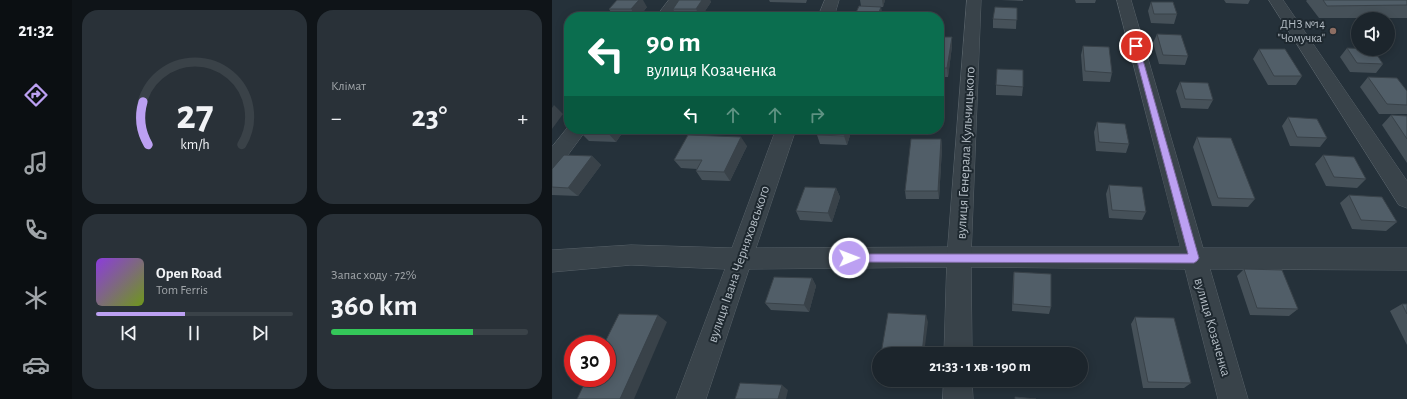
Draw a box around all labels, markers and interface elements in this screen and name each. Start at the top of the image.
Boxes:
map controls [1351,12,1395,56]
button: sound [1351,12,1395,56]
place label: ДНЗ №14 "Чомучка" [1278,18,1325,45]
text: 21:32 [18,22,54,40]
marker: ДНЗ №14 "Чомучка" [1328,26,1338,36]
icon: left [580,28,632,80]
text: 90 m [646,29,701,57]
pin [1119,29,1153,63]
icon: arrive [1125,35,1147,57]
text: вулиця Козаченка [646,62,776,80]
street label: вулиця Генерала Кульчицького [954,66,978,240]
text: Клімат [331,80,366,93]
icon: directions [22,81,50,109]
text: 27 [176,95,213,136]
text: 23° [412,102,447,132]
icon: left [680,104,702,126]
icon: ahead [722,104,744,126]
icon: ahead [764,104,786,126]
icon: right [806,104,828,126]
text: − [331,107,342,129]
text: + [517,107,528,129]
text: km/h [180,137,209,151]
icon: music [22,149,50,177]
street label: вулиця Івана Черняховського [705,184,772,345]
icon: phone [22,216,50,244]
position arrow [828,237,870,279]
text: Open Road [156,266,222,281]
text: Запас ходу · 72% [331,269,417,282]
street label: вулиця Козаченка [1191,277,1233,379]
icon: climate [22,284,50,312]
text: Tom Ferris [156,284,208,297]
text: 360 km [331,291,418,321]
icon: previous [118,322,140,344]
icon: pause [183,322,205,344]
icon: next [249,322,271,344]
speed limit sign: 30 [564,335,616,387]
icon: car [22,351,50,379]
text: 21:33 · 1 хв · 190 m [929,359,1031,374]

